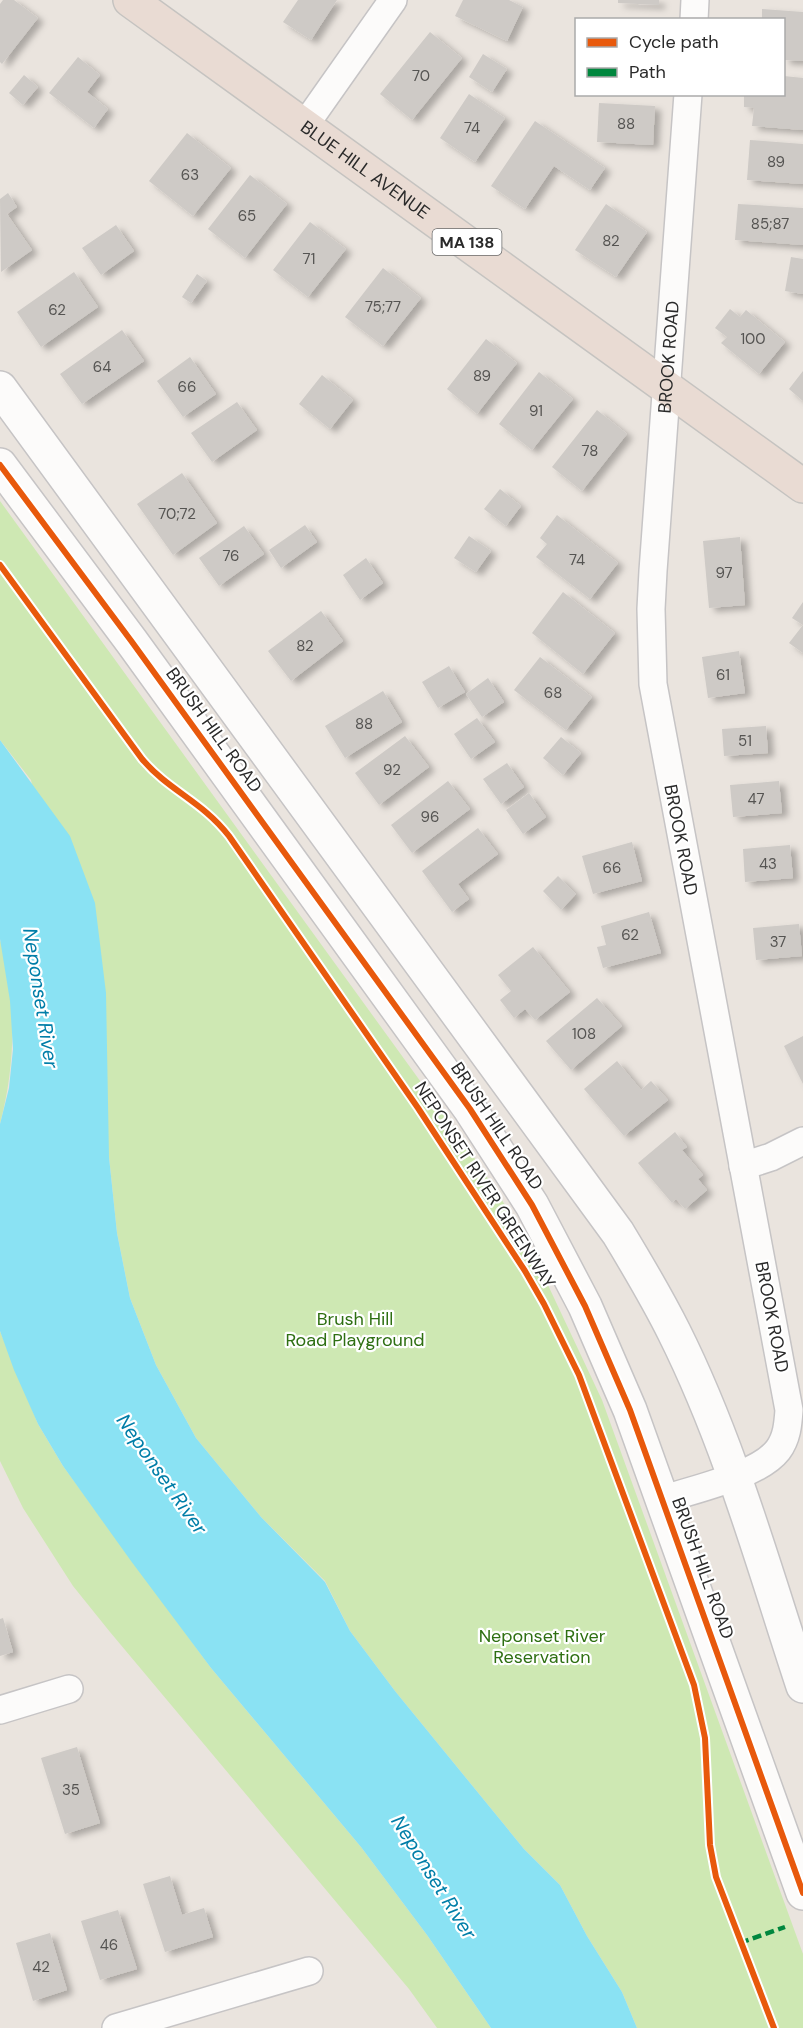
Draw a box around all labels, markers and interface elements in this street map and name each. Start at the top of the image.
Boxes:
legend [575,18,785,96]
text: Cycle path [629,30,719,54]
text: Path [629,60,666,84]
house number: 70 [412,66,430,86]
house number: 88 [617,114,635,134]
street label: BLUE HILL AVENUE [296,115,434,225]
house number: 74 [464,118,480,138]
house number: 89 [767,152,785,172]
house number: 63 [181,165,199,185]
house number: 65 [238,206,256,226]
house number: 85;87 [751,214,789,234]
road number: MA 138 [432,229,502,255]
house number: 82 [602,231,620,251]
house number: 71 [303,249,315,269]
house number: 75;77 [365,297,401,317]
house number: 62 [48,300,66,320]
street label: BROOK ROAD [653,300,685,414]
house number: 100 [740,329,766,349]
house number: 64 [93,357,111,377]
house number: 89 [473,366,491,386]
house number: 66 [178,377,196,397]
house number: 91 [529,401,543,421]
house number: 78 [582,441,598,461]
house number: 70;72 [158,504,196,524]
house number: 76 [222,546,240,566]
house number: 74 [569,550,585,570]
house number: 97 [715,563,733,583]
house number: 82 [296,636,314,656]
street label: BRUSH HILL ROAD [160,663,268,797]
house number: 61 [716,665,730,685]
house number: 68 [544,683,562,703]
house number: 88 [355,714,373,734]
house number: 51 [738,731,752,751]
house number: 92 [383,760,401,780]
street label: BROOK ROAD [658,782,704,898]
house number: 47 [747,789,765,809]
house number: 96 [421,807,439,827]
house number: 43 [759,854,777,874]
house number: 66 [603,858,621,878]
house number: 62 [621,925,639,945]
water label: Neponset River [17,926,65,1070]
house number: 37 [770,932,786,952]
house number: 108 [572,1024,596,1044]
street label: BRUSH HILL ROAD [445,1057,549,1195]
street label: NEPONSET RIVER GREENWAY [409,1077,561,1293]
street label: BROOK ROAD [749,1259,795,1375]
park label: Brush Hill Road Playground [285,1307,425,1352]
water label: Neponset River [111,1409,214,1540]
street label: BRUSH HILL ROAD [666,1494,740,1642]
park label: Neponset River Reservation [479,1624,606,1669]
house number: 35 [62,1780,80,1800]
water label: Neponset River [385,1810,483,1944]
house number: 46 [100,1935,118,1955]
house number: 42 [32,1957,50,1977]

